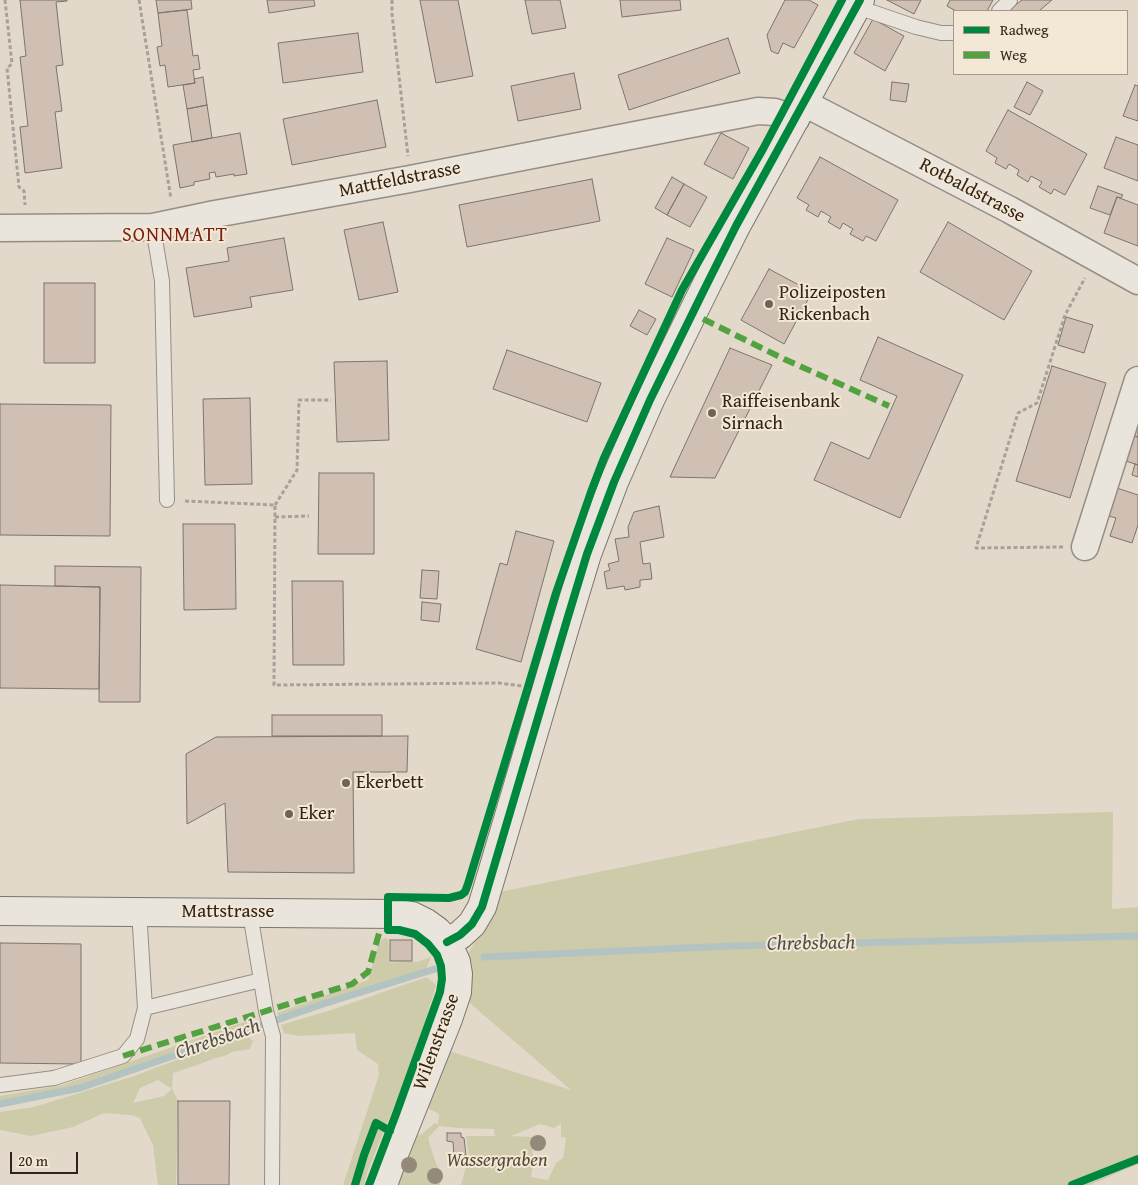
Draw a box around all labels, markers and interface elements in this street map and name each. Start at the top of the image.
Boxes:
legend [953,10,1128,75]
text: Radweg [1000,19,1049,40]
text: Weg [1000,44,1027,65]
street label: Rotbaldstrasse [915,154,1029,228]
street label: Mattfeldstrasse [337,157,463,203]
district label: SONNMATT [121,224,229,248]
place label: Polizeiposten Rickenbach [779,282,886,326]
marker: Polizeiposten Rickenbach [763,298,775,310]
place label: Raiffeisenbank Sirnach [722,391,840,435]
marker: Raiffeisenbank Sirnach [706,407,718,419]
place label: Ekerbett [356,772,424,794]
marker: Ekerbett [340,777,352,789]
place label: Eker [299,803,335,825]
marker: Eker [283,808,295,820]
street label: Mattstrasse [182,901,274,923]
water label: Chrebsbach [767,931,855,957]
street label: Wilenstrasse [409,991,465,1093]
water label: Chrebsbach [172,1014,264,1066]
scale bar [12,1142,80,1174]
text: 20 m [18,1150,48,1171]
park label: Wassergraben [446,1150,548,1172]

